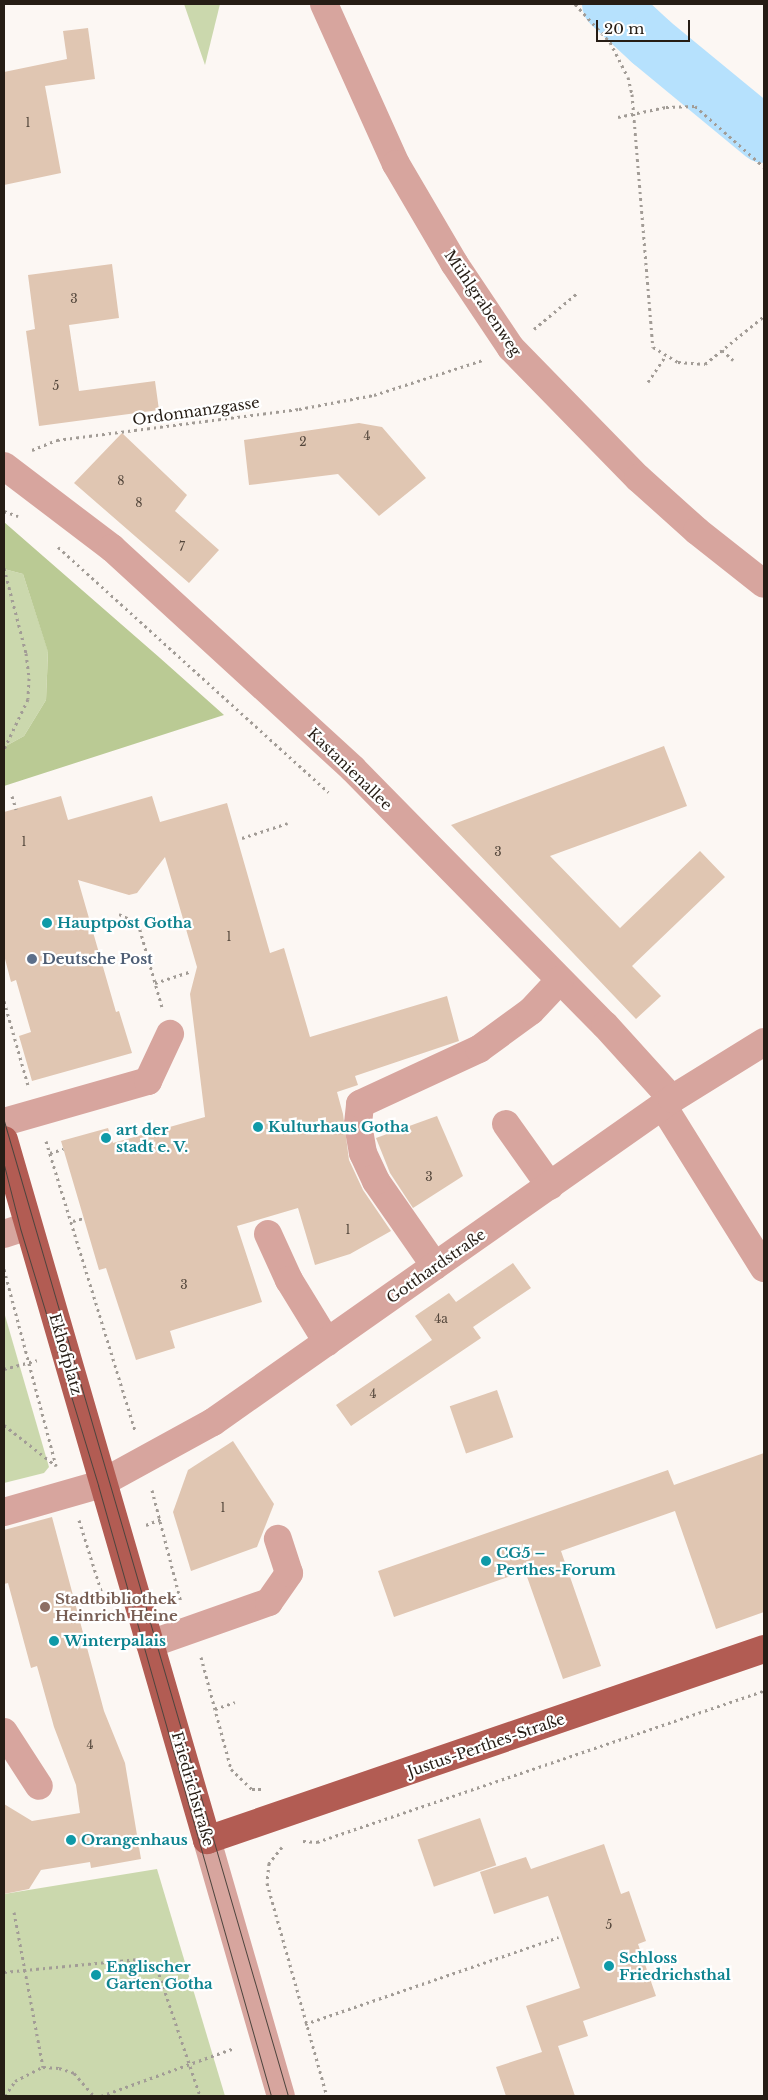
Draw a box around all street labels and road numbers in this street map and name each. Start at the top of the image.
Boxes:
street label: Mühlgrabenweg [441,246,525,360]
street label: Ordonnanzgasse [131,393,261,429]
street label: Kastanienallee [304,724,396,814]
street label: Gotthardstraße [383,1225,489,1307]
street label: Ekhofplatz [46,1311,86,1397]
street label: Justus-Perthes-Straße [405,1710,567,1780]
street label: Friedrichstraße [168,1730,218,1848]

